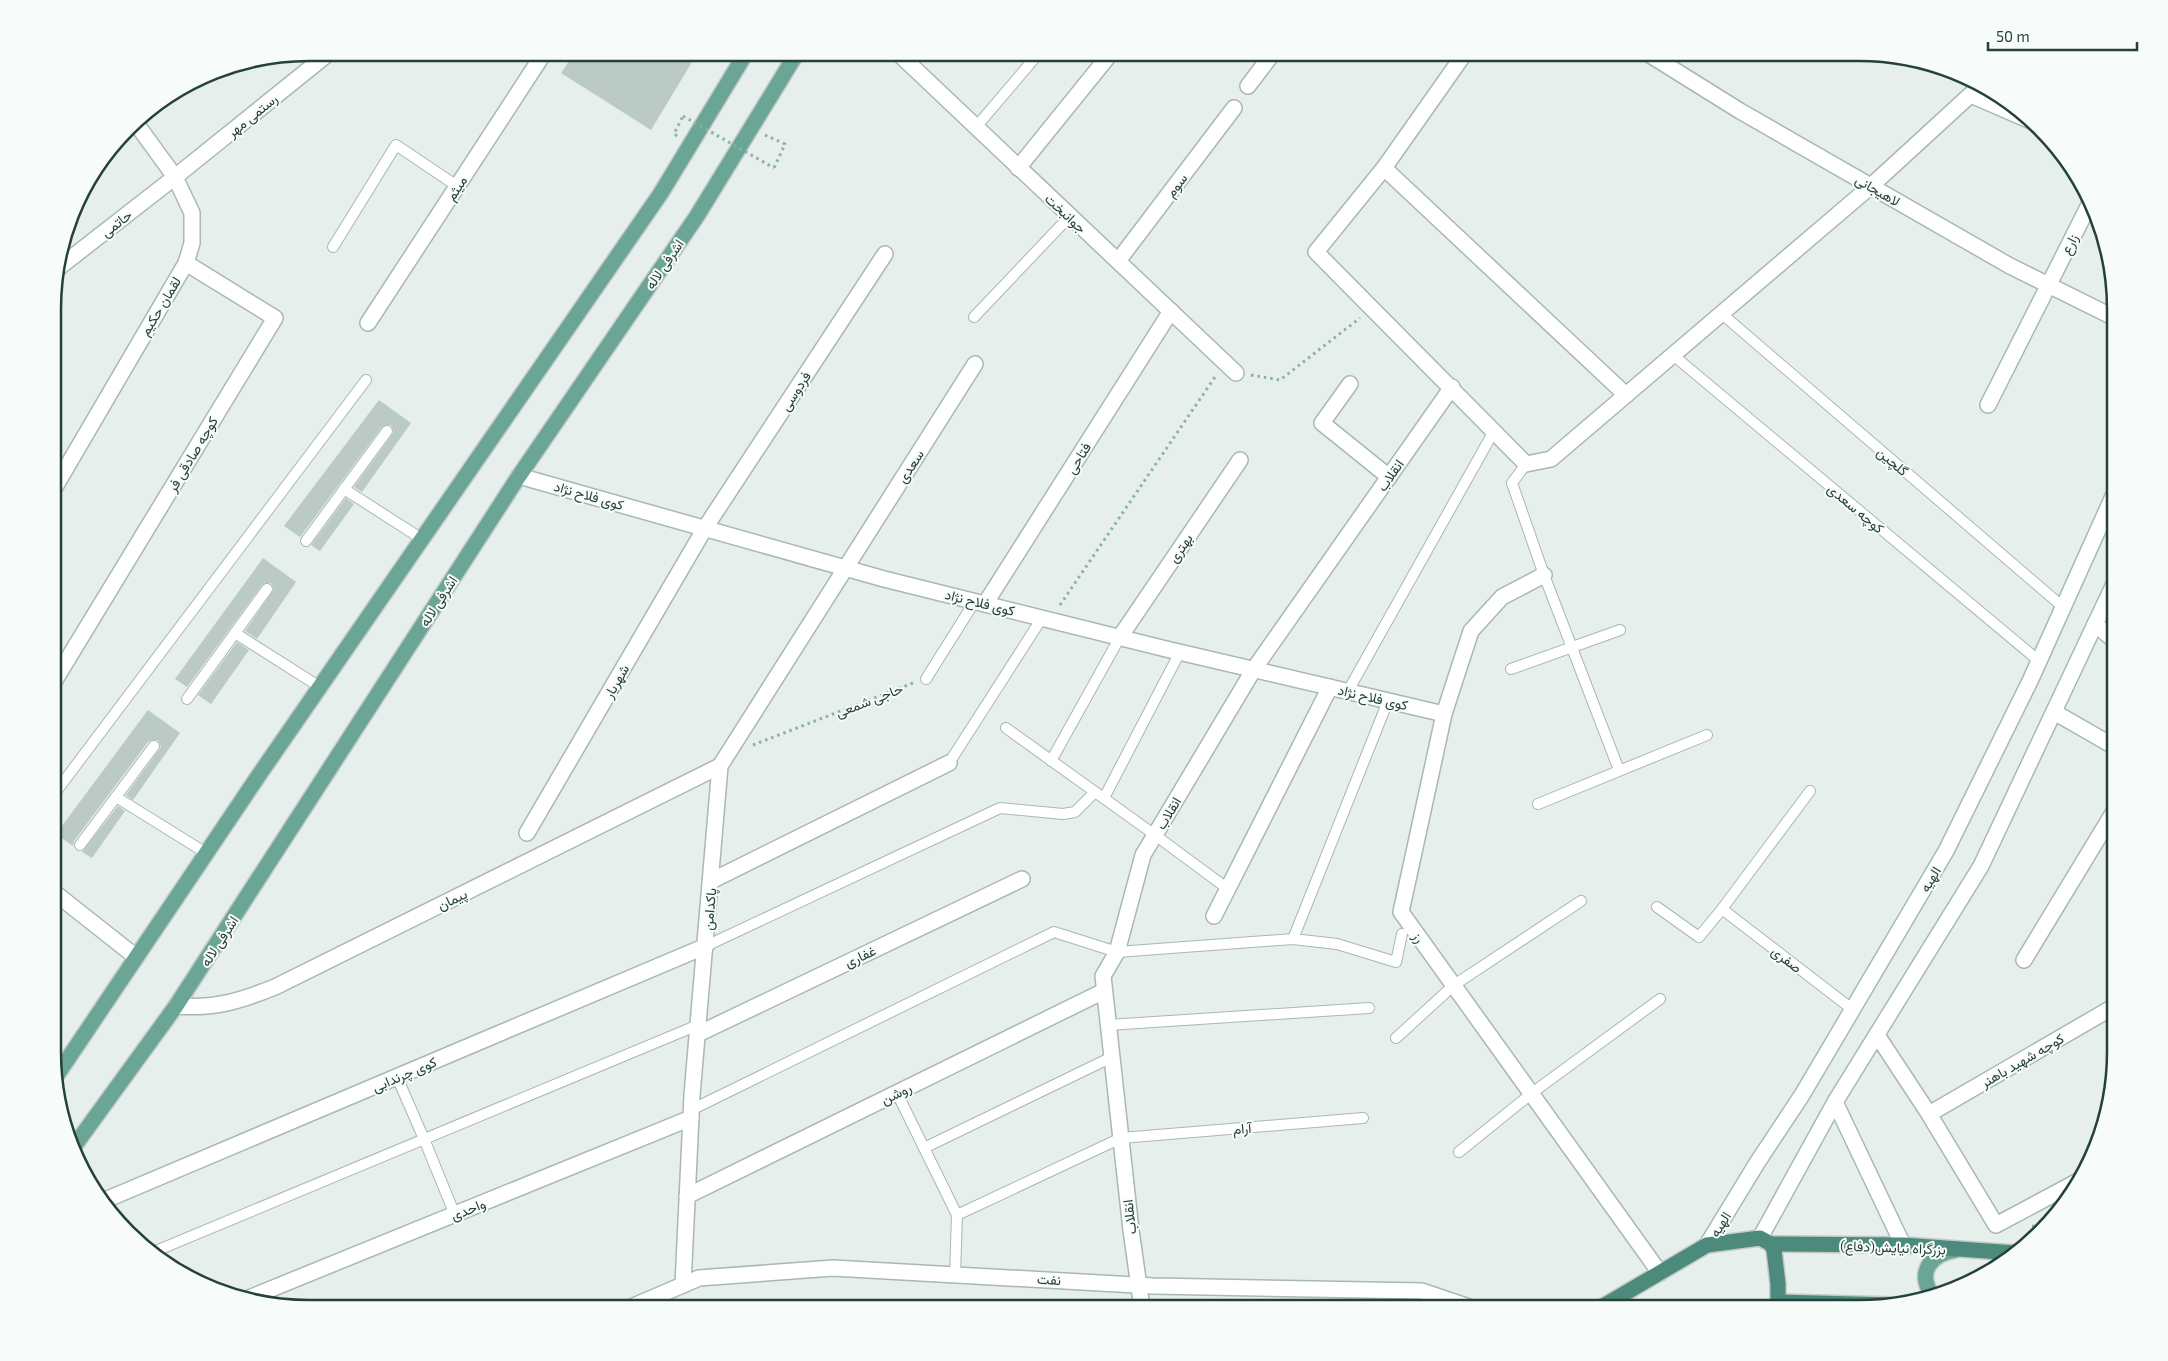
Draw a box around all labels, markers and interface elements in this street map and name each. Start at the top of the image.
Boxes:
scale bar [1988,20,2137,52]
text: 50 m [1996,27,2030,45]
street label: رستمی مهر [223,89,281,142]
street label: سوم [1162,170,1191,201]
street label: لاهیجانی [1852,170,1903,210]
street label: میثم [442,172,471,204]
street label: جوانبخت [1041,190,1090,237]
street label: حاتمی [97,206,136,241]
street label: زارع [2057,231,2084,258]
street label: اشرفی لاله [641,236,688,293]
street label: لقمان حکیم [136,273,185,339]
street label: فردوسی [776,368,815,415]
street label: کوچه صادقی فر [162,413,223,497]
street label: فتاحی [1062,439,1095,477]
street label: گلچین [1873,443,1912,481]
street label: سعدی [893,446,928,486]
street label: انقلاب [1373,456,1408,495]
street label: کوی فلاح نژاد [551,477,626,516]
street label: کوچه سعدی [1823,479,1888,538]
street label: بهتری [1164,530,1197,566]
street label: اشرفی لاله [415,573,461,630]
street label: کوی فلاح نژاد [942,585,1017,622]
street label: شهریار [599,661,633,702]
street label: حاجی شمعی [833,679,905,722]
street label: کوی فلاح نژاد [1336,681,1410,716]
street label: انقلاب [1152,794,1185,833]
street label: الهیه [1916,863,1945,895]
street label: پیمان [434,884,471,915]
street label: پاکدامن [699,887,721,931]
street label: اشرفی لاله [196,913,242,970]
street label: رز [1408,927,1429,947]
street label: غفاری [842,941,879,972]
street label: صفری [1768,942,1806,977]
street label: کوچه شهید باهنر [1976,1029,2068,1093]
street label: کوی چرندابی [369,1053,440,1097]
street label: روشن [878,1078,915,1109]
street label: آرام [1232,1119,1254,1138]
street label: واحدی [448,1194,488,1225]
street label: انقلاب [1118,1199,1141,1235]
street label: الهیه [1706,1208,1735,1240]
street label: بزرگراه نیایش(دفاع) [1840,1237,1946,1260]
street label: نفت [1037,1270,1061,1288]

